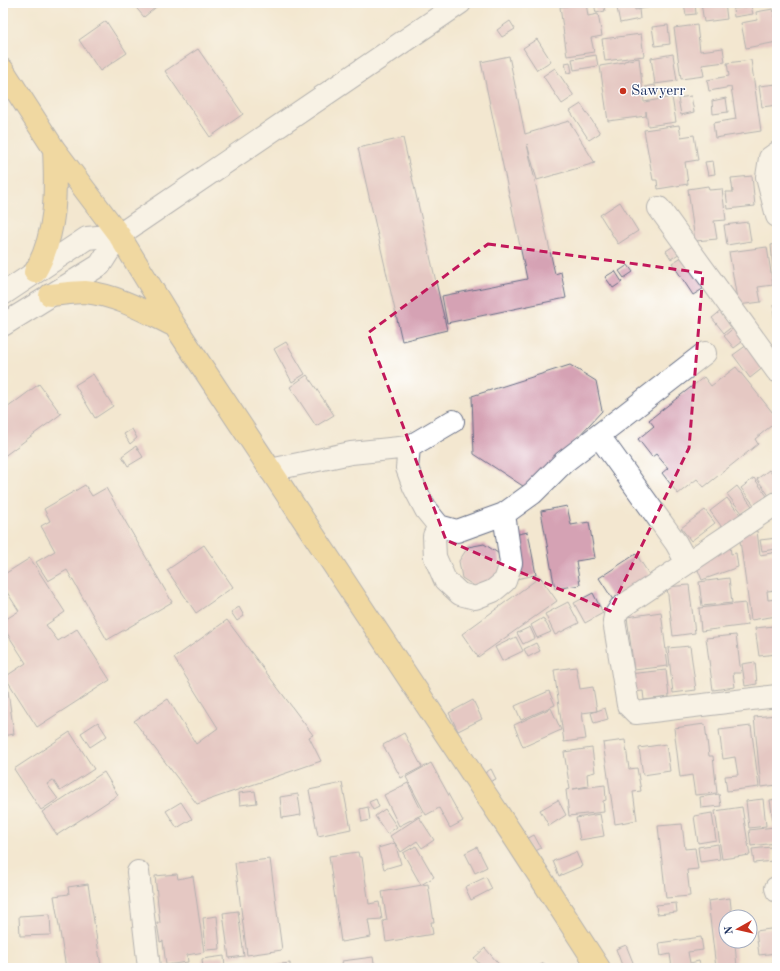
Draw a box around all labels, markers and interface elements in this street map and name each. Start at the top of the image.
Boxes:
place label: Sawyerr [631,84,685,99]
marker: Sawyerr [618,86,628,96]
north arrow [718,909,758,949]
text: N [723,925,736,935]

